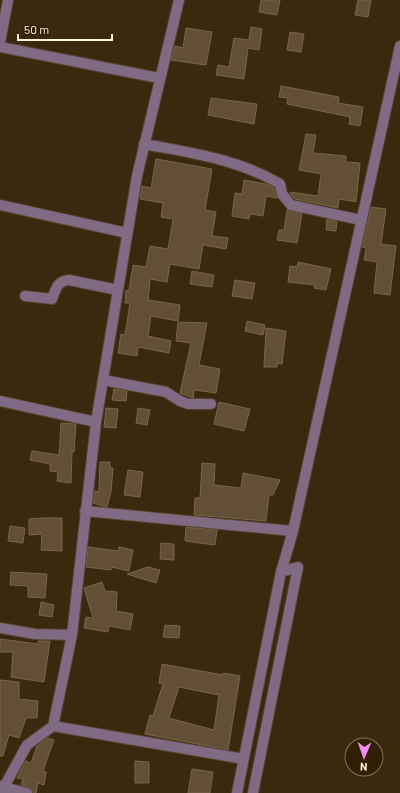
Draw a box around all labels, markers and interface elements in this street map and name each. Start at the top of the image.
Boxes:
scale bar [18,16,112,42]
text: 50 m [24,22,49,36]
north arrow [344,737,384,777]
text: N [360,761,368,774]

